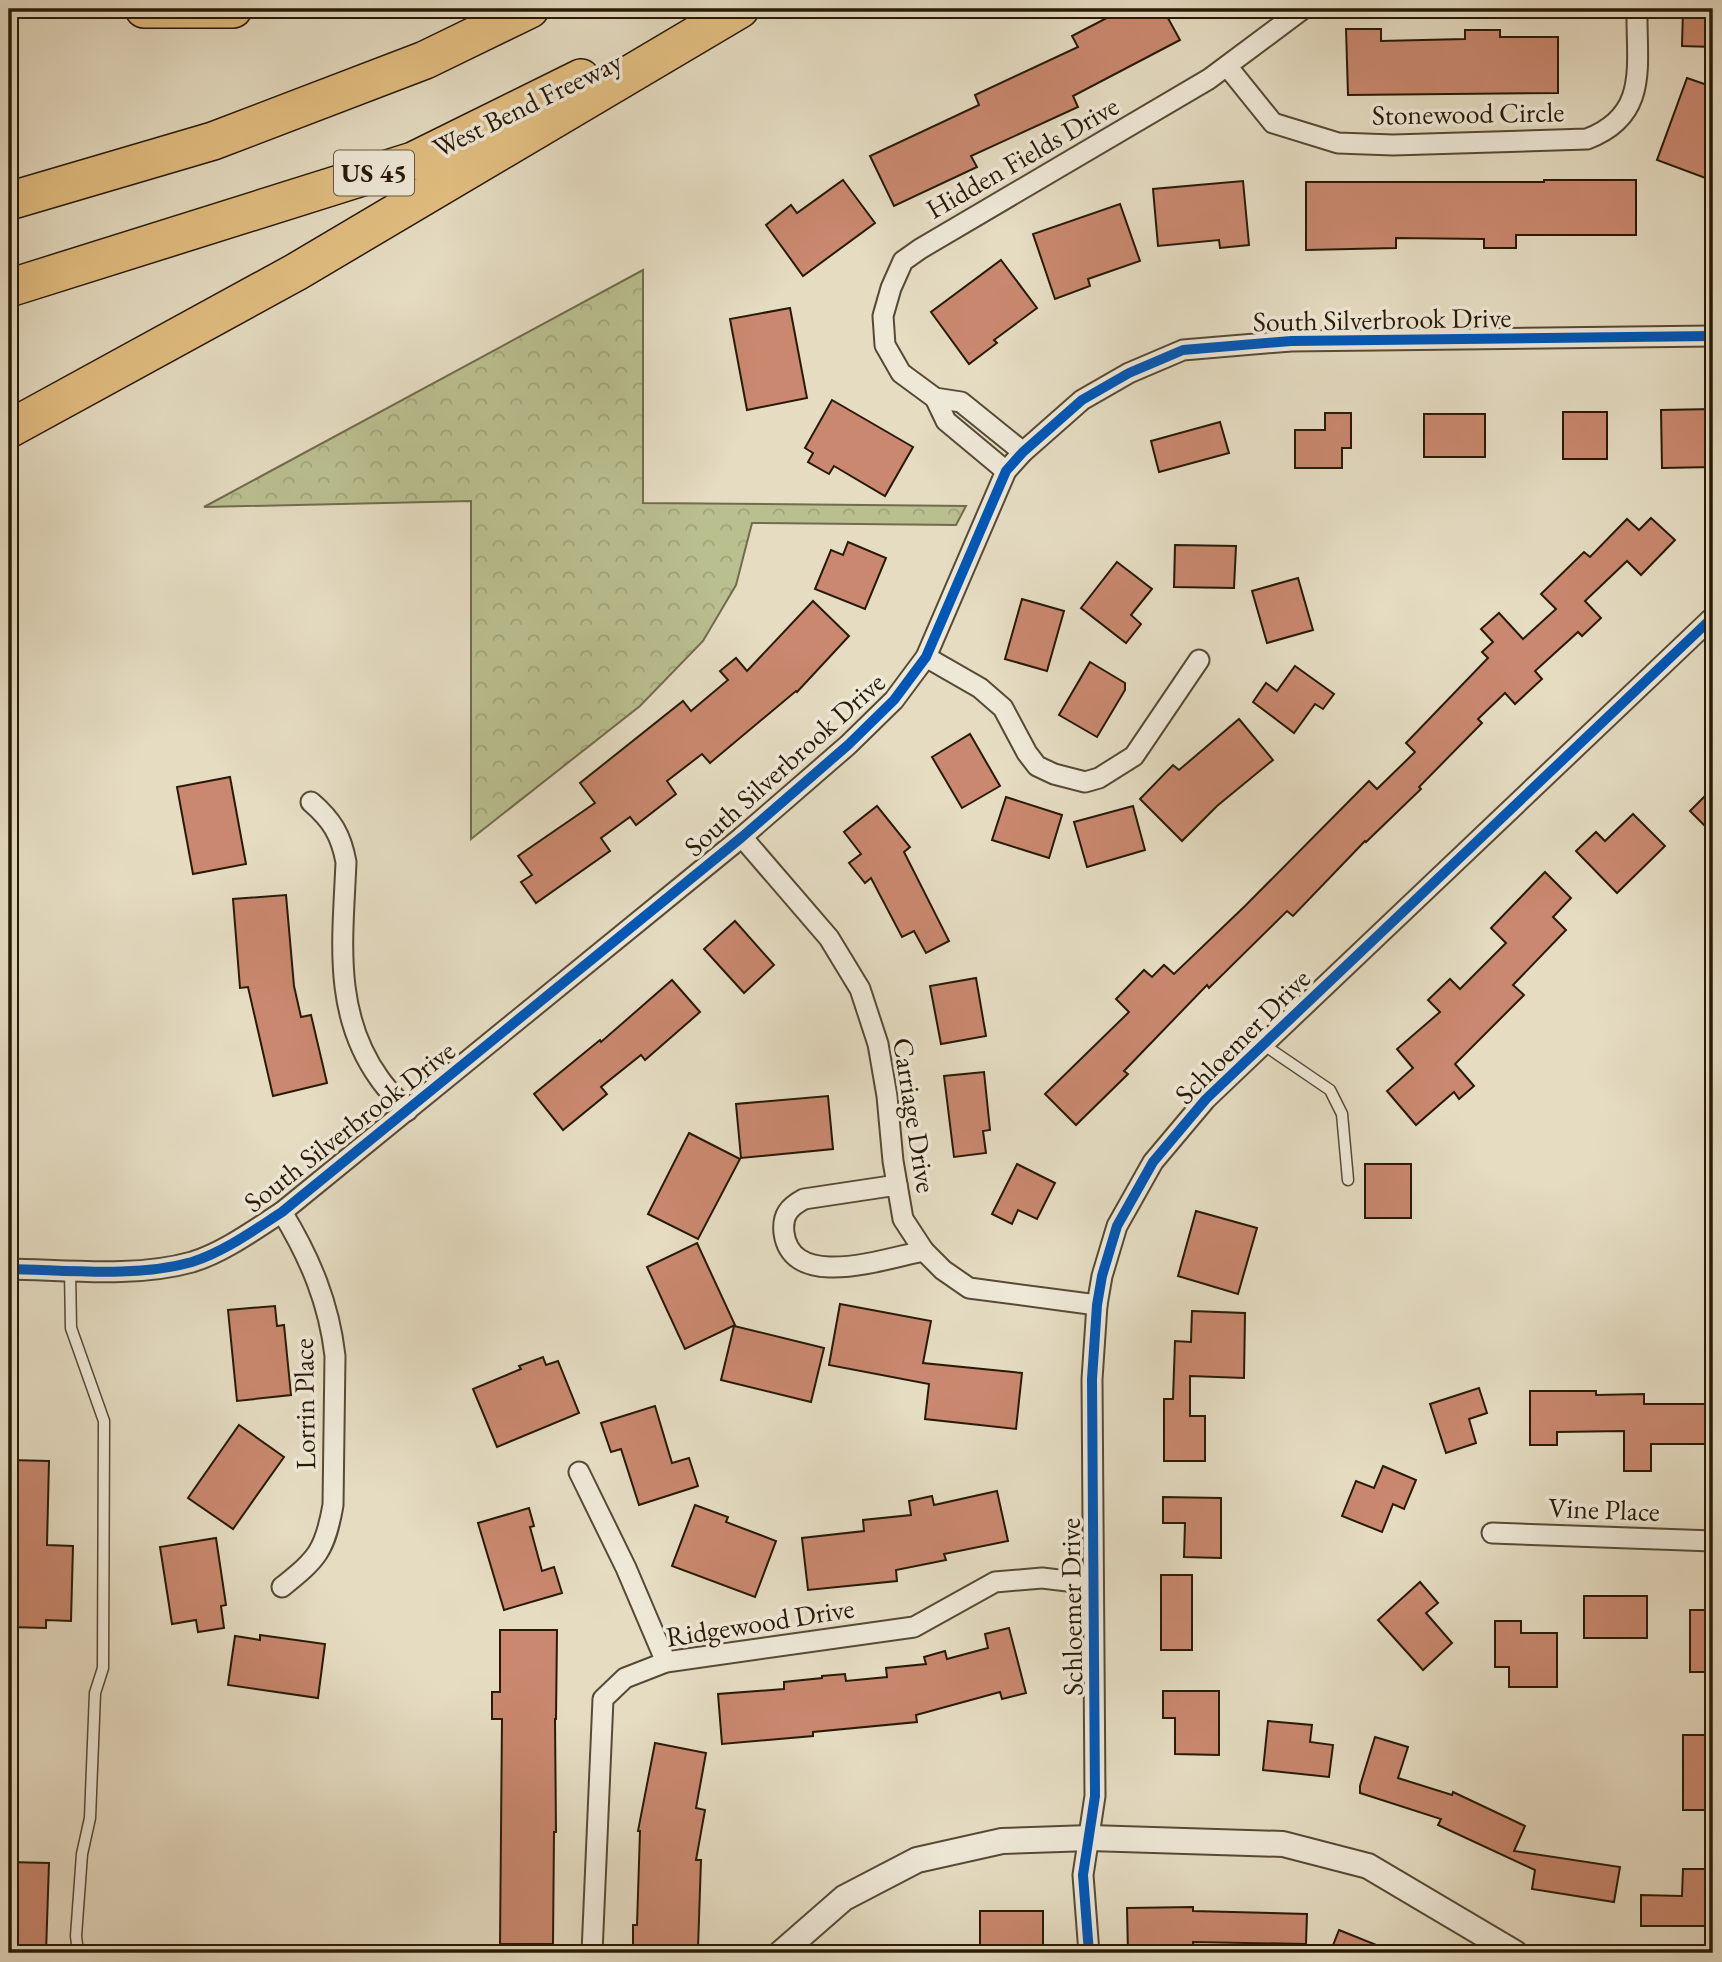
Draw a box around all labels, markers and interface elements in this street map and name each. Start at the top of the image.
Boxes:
street label: West Bend Freeway [426,42,628,165]
street label: Hidden Fields Drive [919,87,1125,227]
street label: Stonewood Circle [1371,93,1565,133]
road number: US 45 [334,150,414,196]
street label: South Silverbrook Drive [1252,299,1512,339]
street label: South Silverbrook Drive [676,664,892,864]
street label: Schloemer Drive [1166,960,1318,1112]
street label: South Silverbrook Drive [236,1032,462,1220]
street label: Carriage Drive [885,1035,945,1195]
street label: Lorrin Place [285,1338,323,1470]
street label: Vine Place [1548,1489,1660,1529]
street label: Schloemer Drive [1051,1518,1091,1696]
street label: Ridgewood Drive [663,1589,857,1655]

